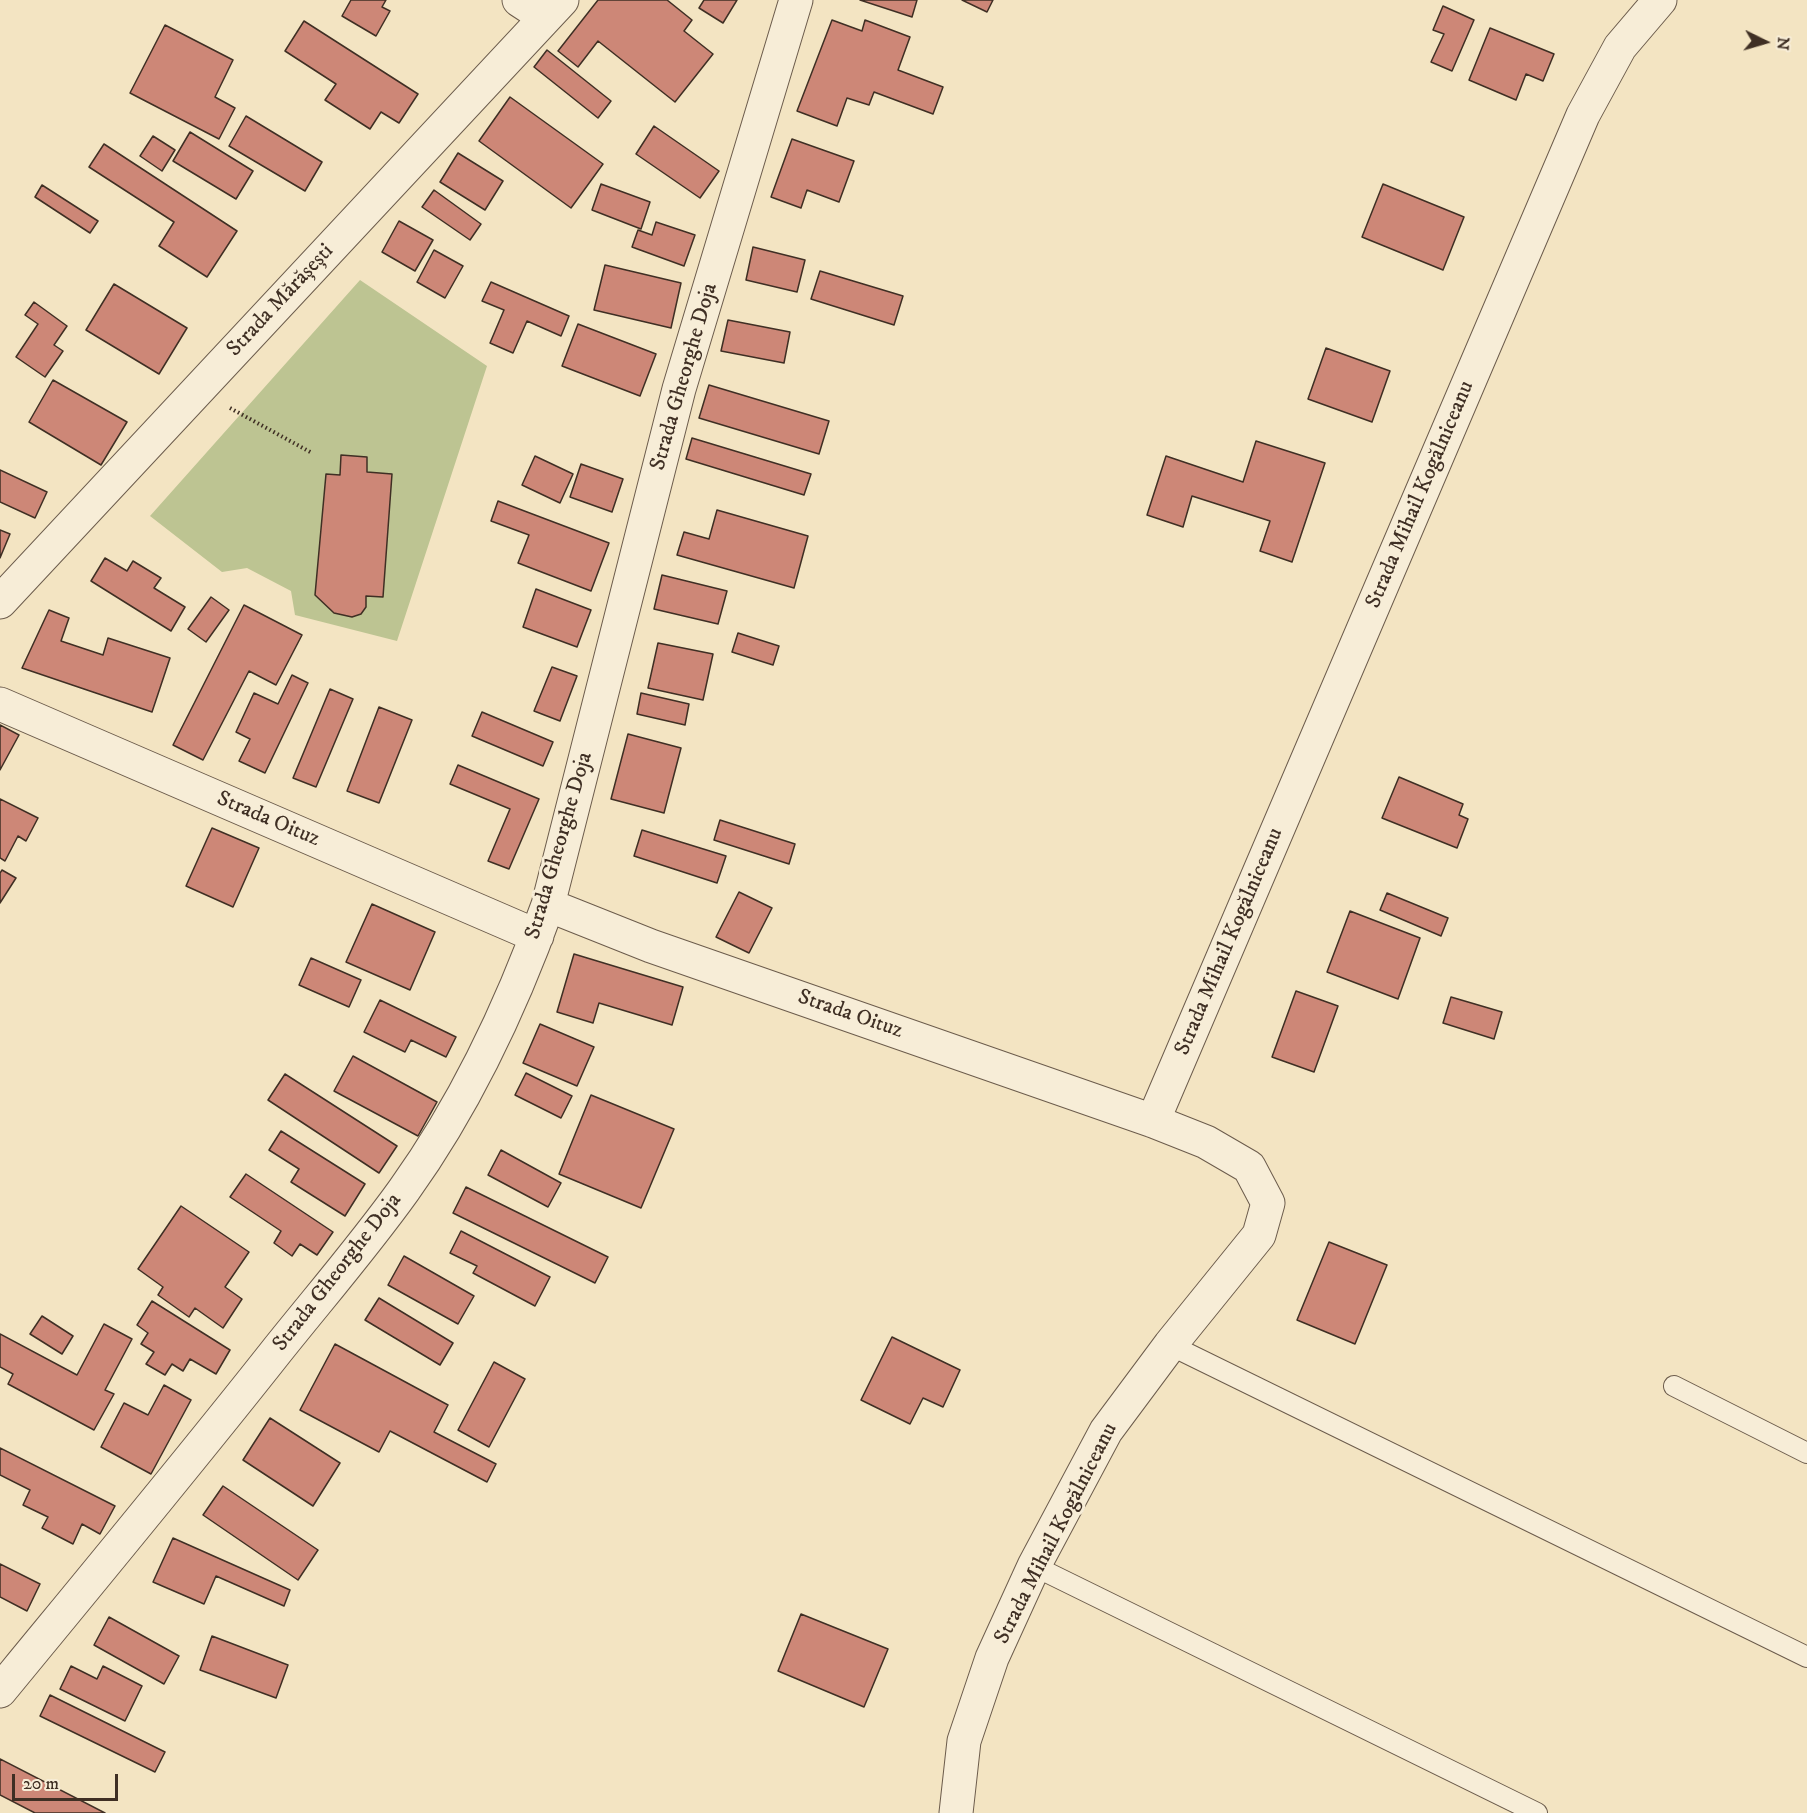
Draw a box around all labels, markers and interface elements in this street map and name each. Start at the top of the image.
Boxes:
north arrow [1735,12,1795,72]
text: N [1772,36,1793,51]
street label: Strada Mărășești [222,239,340,363]
street label: Strada Gheorghe Doja [646,280,724,474]
street label: Strada Mihail Kogălniceanu [1361,377,1481,613]
street label: Strada Gheorghe Doja [521,749,599,943]
street label: Strada Oituz [212,786,324,854]
street label: Strada Mihail Kogălniceanu [1170,824,1290,1060]
street label: Strada Oituz [794,985,906,1045]
street label: Strada Gheorghe Doja [268,1189,408,1357]
street label: Strada Mihail Kogălniceanu [990,1419,1124,1649]
scale bar [15,1762,122,1800]
text: 20 m [23,1773,59,1795]

